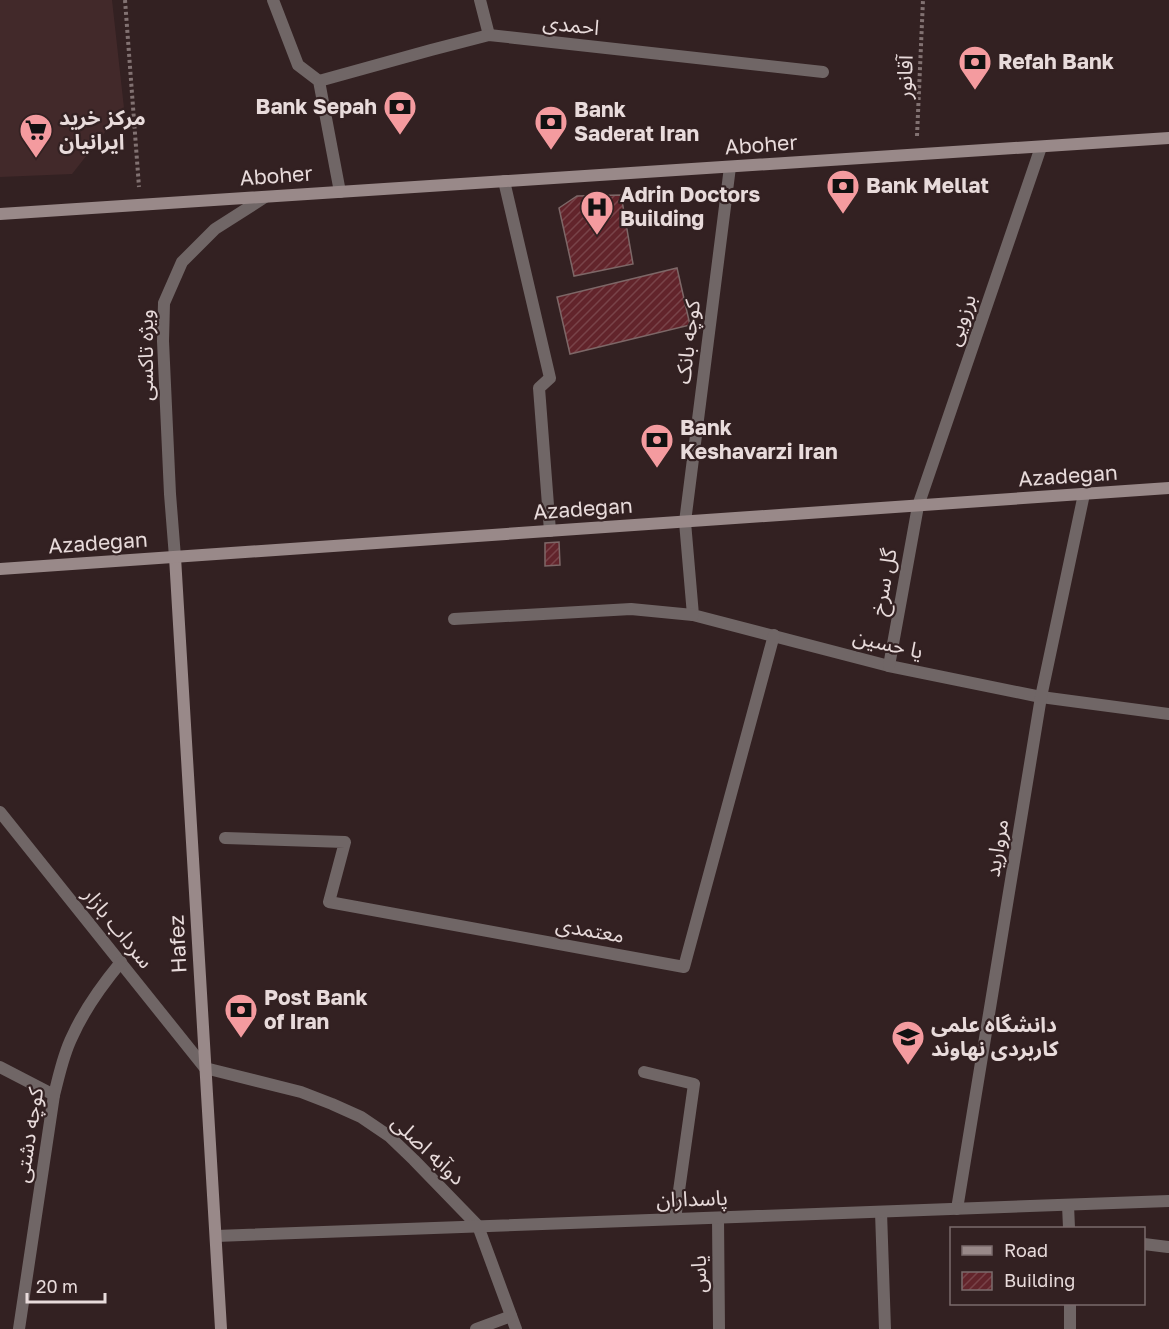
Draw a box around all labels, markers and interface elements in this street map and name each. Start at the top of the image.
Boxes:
street label: احمدی [542,8,601,40]
bank icon: Refah Bank [957,44,993,91]
place label: Refah Bank [998,48,1114,74]
street label: آقانور [890,54,918,100]
bank icon: Bank Sepah [382,89,418,136]
place label: Bank Sepah [256,93,377,119]
place label: Bank Saderat Iran [574,96,699,146]
place label: مرکز خرید ایرانیان [59,104,146,154]
bank icon: Bank Saderat Iran [533,104,569,151]
supermarket icon: مرکز خرید ایرانیان [18,112,54,159]
street label: Aboher [724,128,798,160]
street label: Aboher [239,159,313,191]
bank icon: Bank Mellat [825,168,861,215]
place label: Bank Mellat [866,172,989,198]
place label: Adrin Doctors Building [620,181,760,231]
hospital icon: Adrin Doctors Building [579,189,615,236]
street label: برزویی [939,290,981,349]
street label: کوچه بانک [669,298,706,385]
street label: ویژه تاکسی [132,309,158,401]
place label: Bank Keshavarzi Iran [680,414,838,464]
bank icon: Bank Keshavarzi Iran [639,422,675,469]
street label: Azadegan [1017,459,1119,491]
street label: Azadegan [532,492,634,524]
street label: Azadegan [47,526,149,558]
street label: گل سرخ [864,546,905,618]
street label: یا حسین [851,622,926,664]
street label: مروارید [979,817,1013,879]
street label: سرداب بازار [78,881,159,973]
street label: معتمدی [554,910,626,948]
street label: Hafez [162,914,192,974]
place label: Post Bank of Iran [264,984,368,1034]
bank icon: Post Bank of Iran [223,992,259,1039]
place label: دانشگاه علمی کاربردی نهاوند [931,1011,1059,1061]
school or university icon: دانشگاه علمی کاربردی نهاوند [890,1019,926,1066]
street label: کوچه دشتی [8,1085,49,1185]
street label: دوآبه اصلی [386,1109,471,1190]
street label: پاسداران [656,1184,728,1213]
legend [950,1227,1145,1305]
text: Road [1004,1239,1048,1261]
street label: یاس [685,1255,711,1293]
scale bar [27,1266,105,1304]
text: Building [1004,1269,1075,1291]
text: 20 m [36,1275,78,1297]

